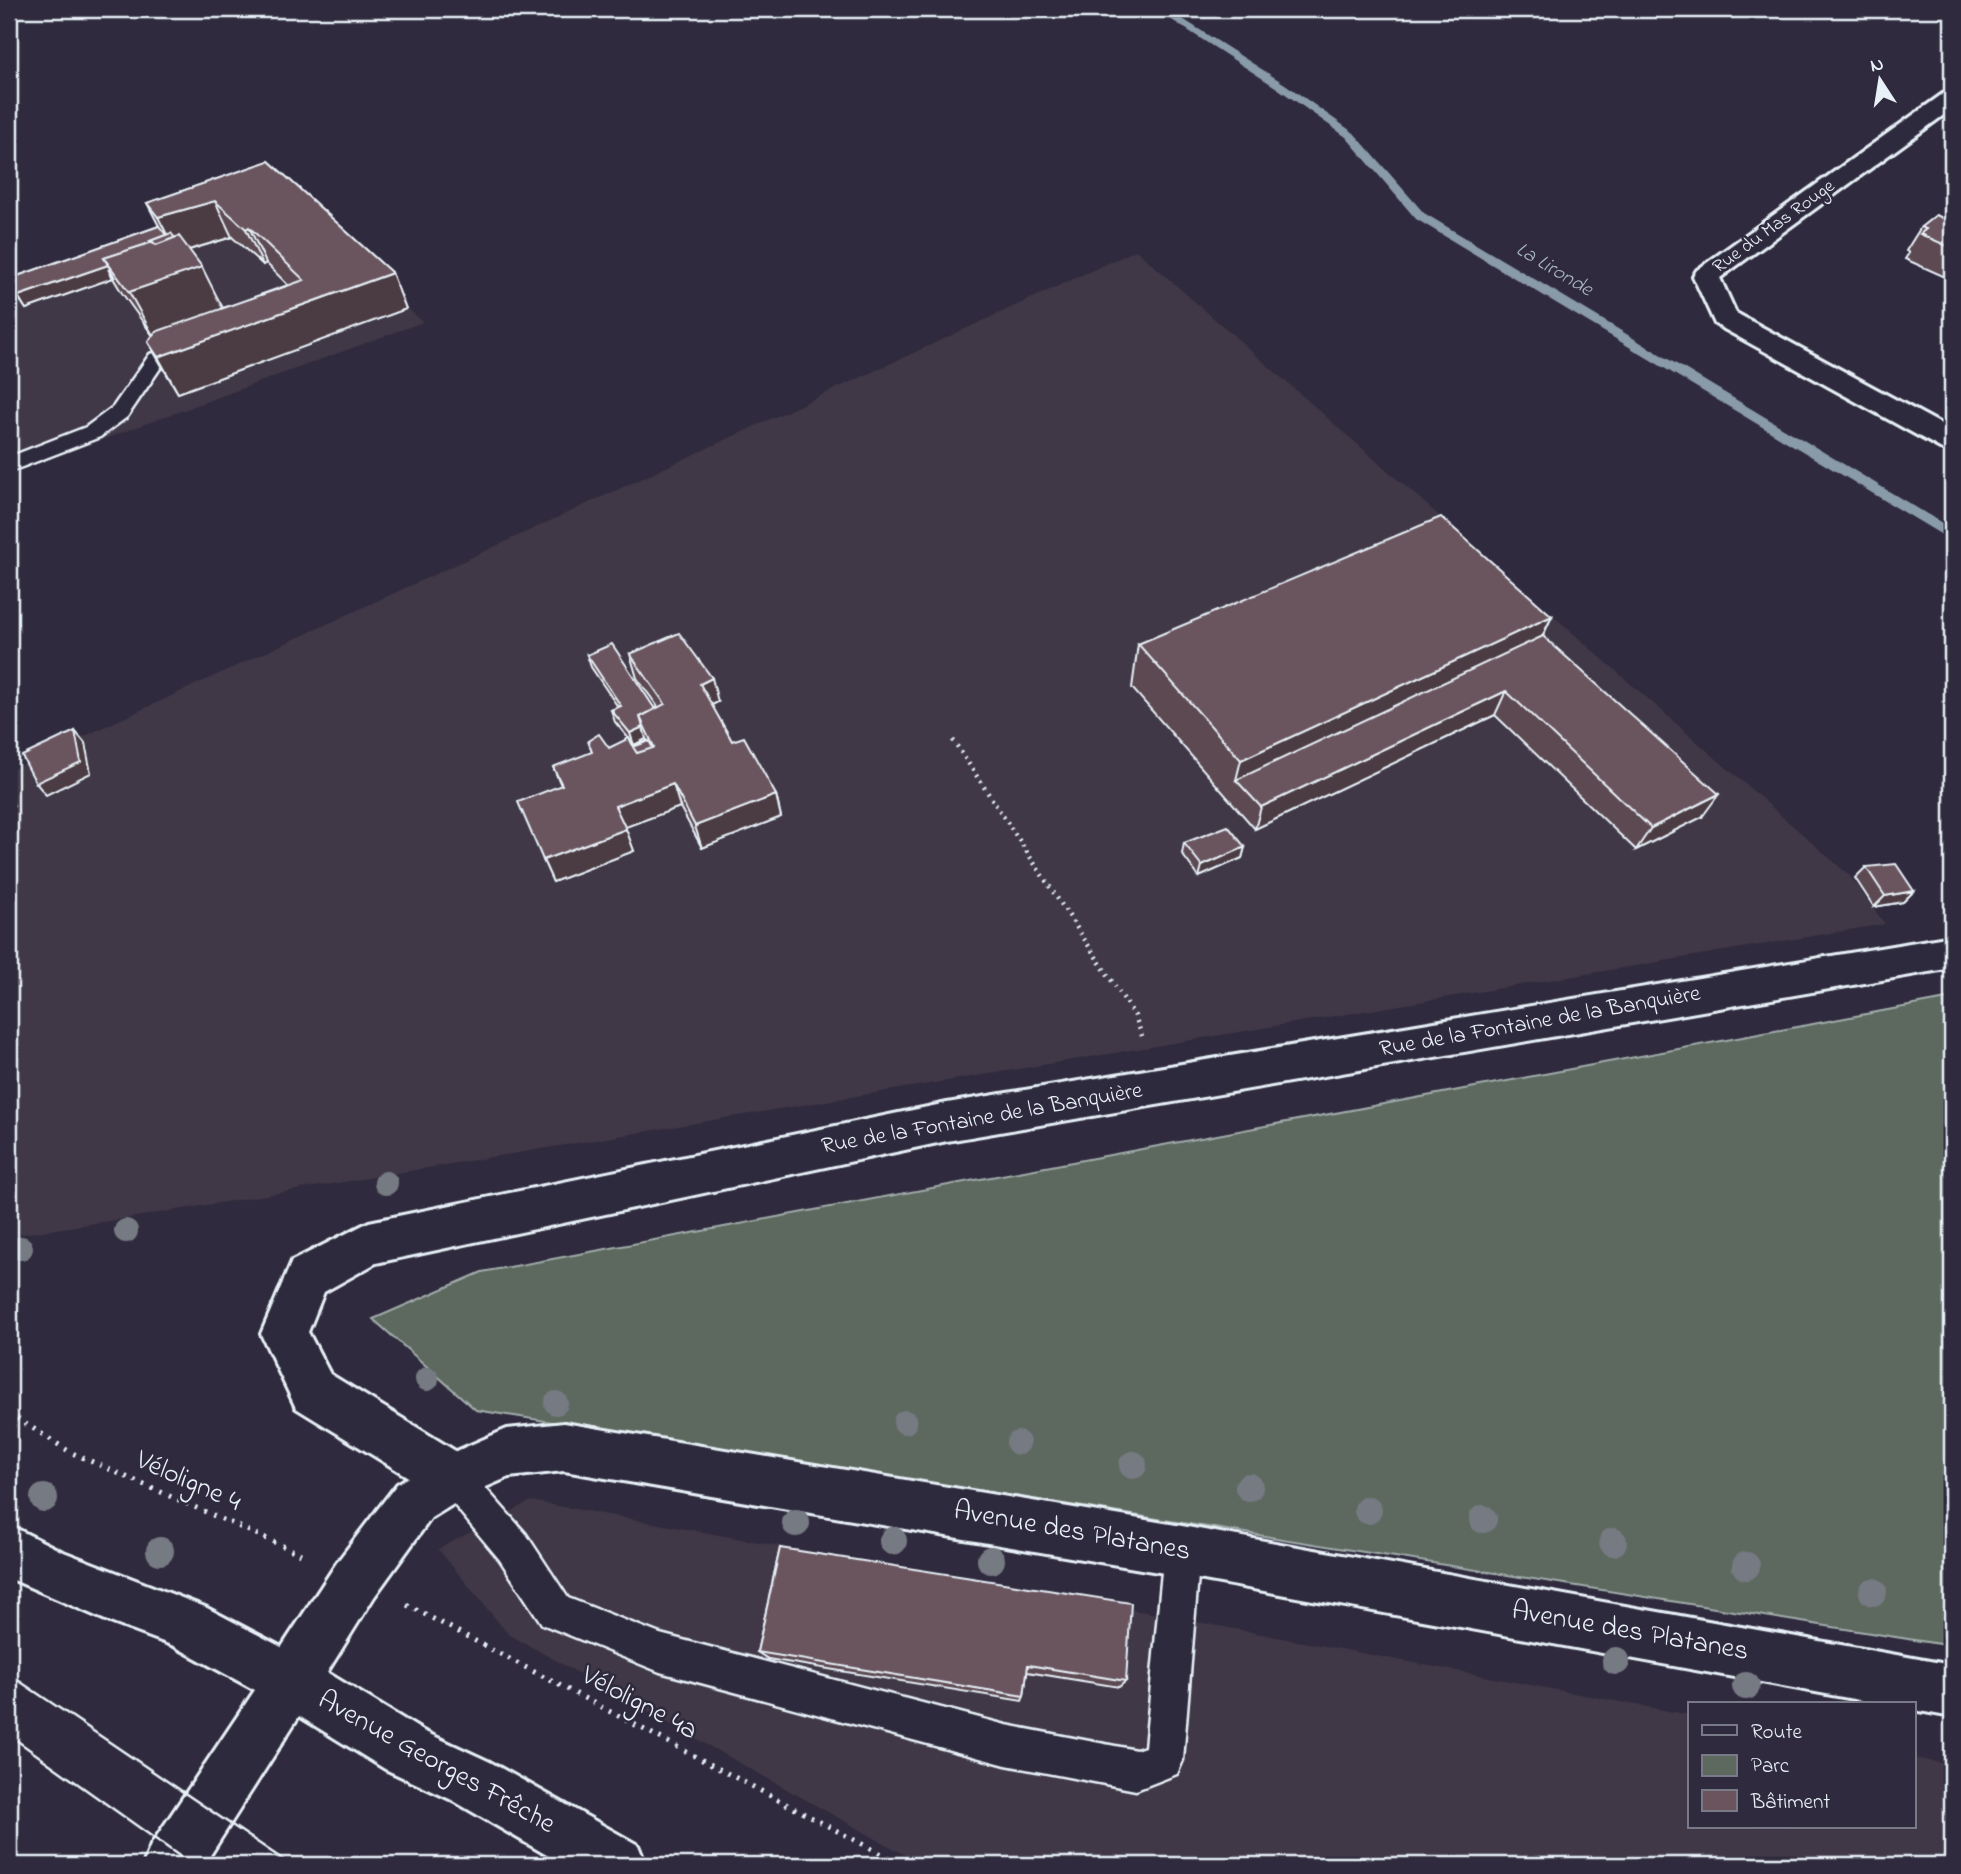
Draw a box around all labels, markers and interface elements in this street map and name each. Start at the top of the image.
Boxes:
north arrow [1846,46,1916,116]
text: N [1868,51,1886,80]
street label: Rue du Mas Rouge [1707,173,1842,282]
water label: La Lironde [1510,235,1599,306]
street label: Rue de la Fontaine de la Banquière [1377,977,1704,1067]
street label: Rue de la Fontaine de la Banquière [819,1074,1146,1164]
street label: Véloligne 4 [128,1440,248,1524]
street label: Avenue des Platanes [950,1491,1194,1573]
street label: Avenue des Platanes [1508,1591,1752,1673]
street label: Véloligne 4a [573,1656,704,1752]
street label: Avenue Georges Frêche [310,1681,563,1846]
legend [1688,1702,1916,1828]
text: Route [1751,1718,1803,1748]
text: Parc [1751,1752,1790,1782]
text: Bâtiment [1750,1788,1830,1818]

